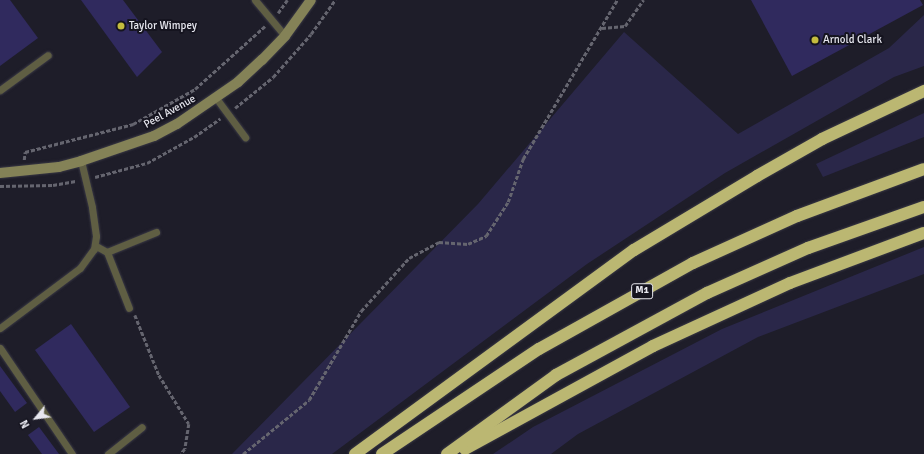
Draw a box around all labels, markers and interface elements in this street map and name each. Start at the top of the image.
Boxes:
place label: Taylor Wimpey [129,19,197,33]
marker: Taylor Wimpey [116,21,126,31]
place label: Arnold Clark [823,33,882,47]
marker: Arnold Clark [810,35,820,45]
street label: Peel Avenue [142,92,198,132]
road number: M1 [631,283,653,299]
north arrow [16,398,56,438]
text: N [18,418,33,431]

